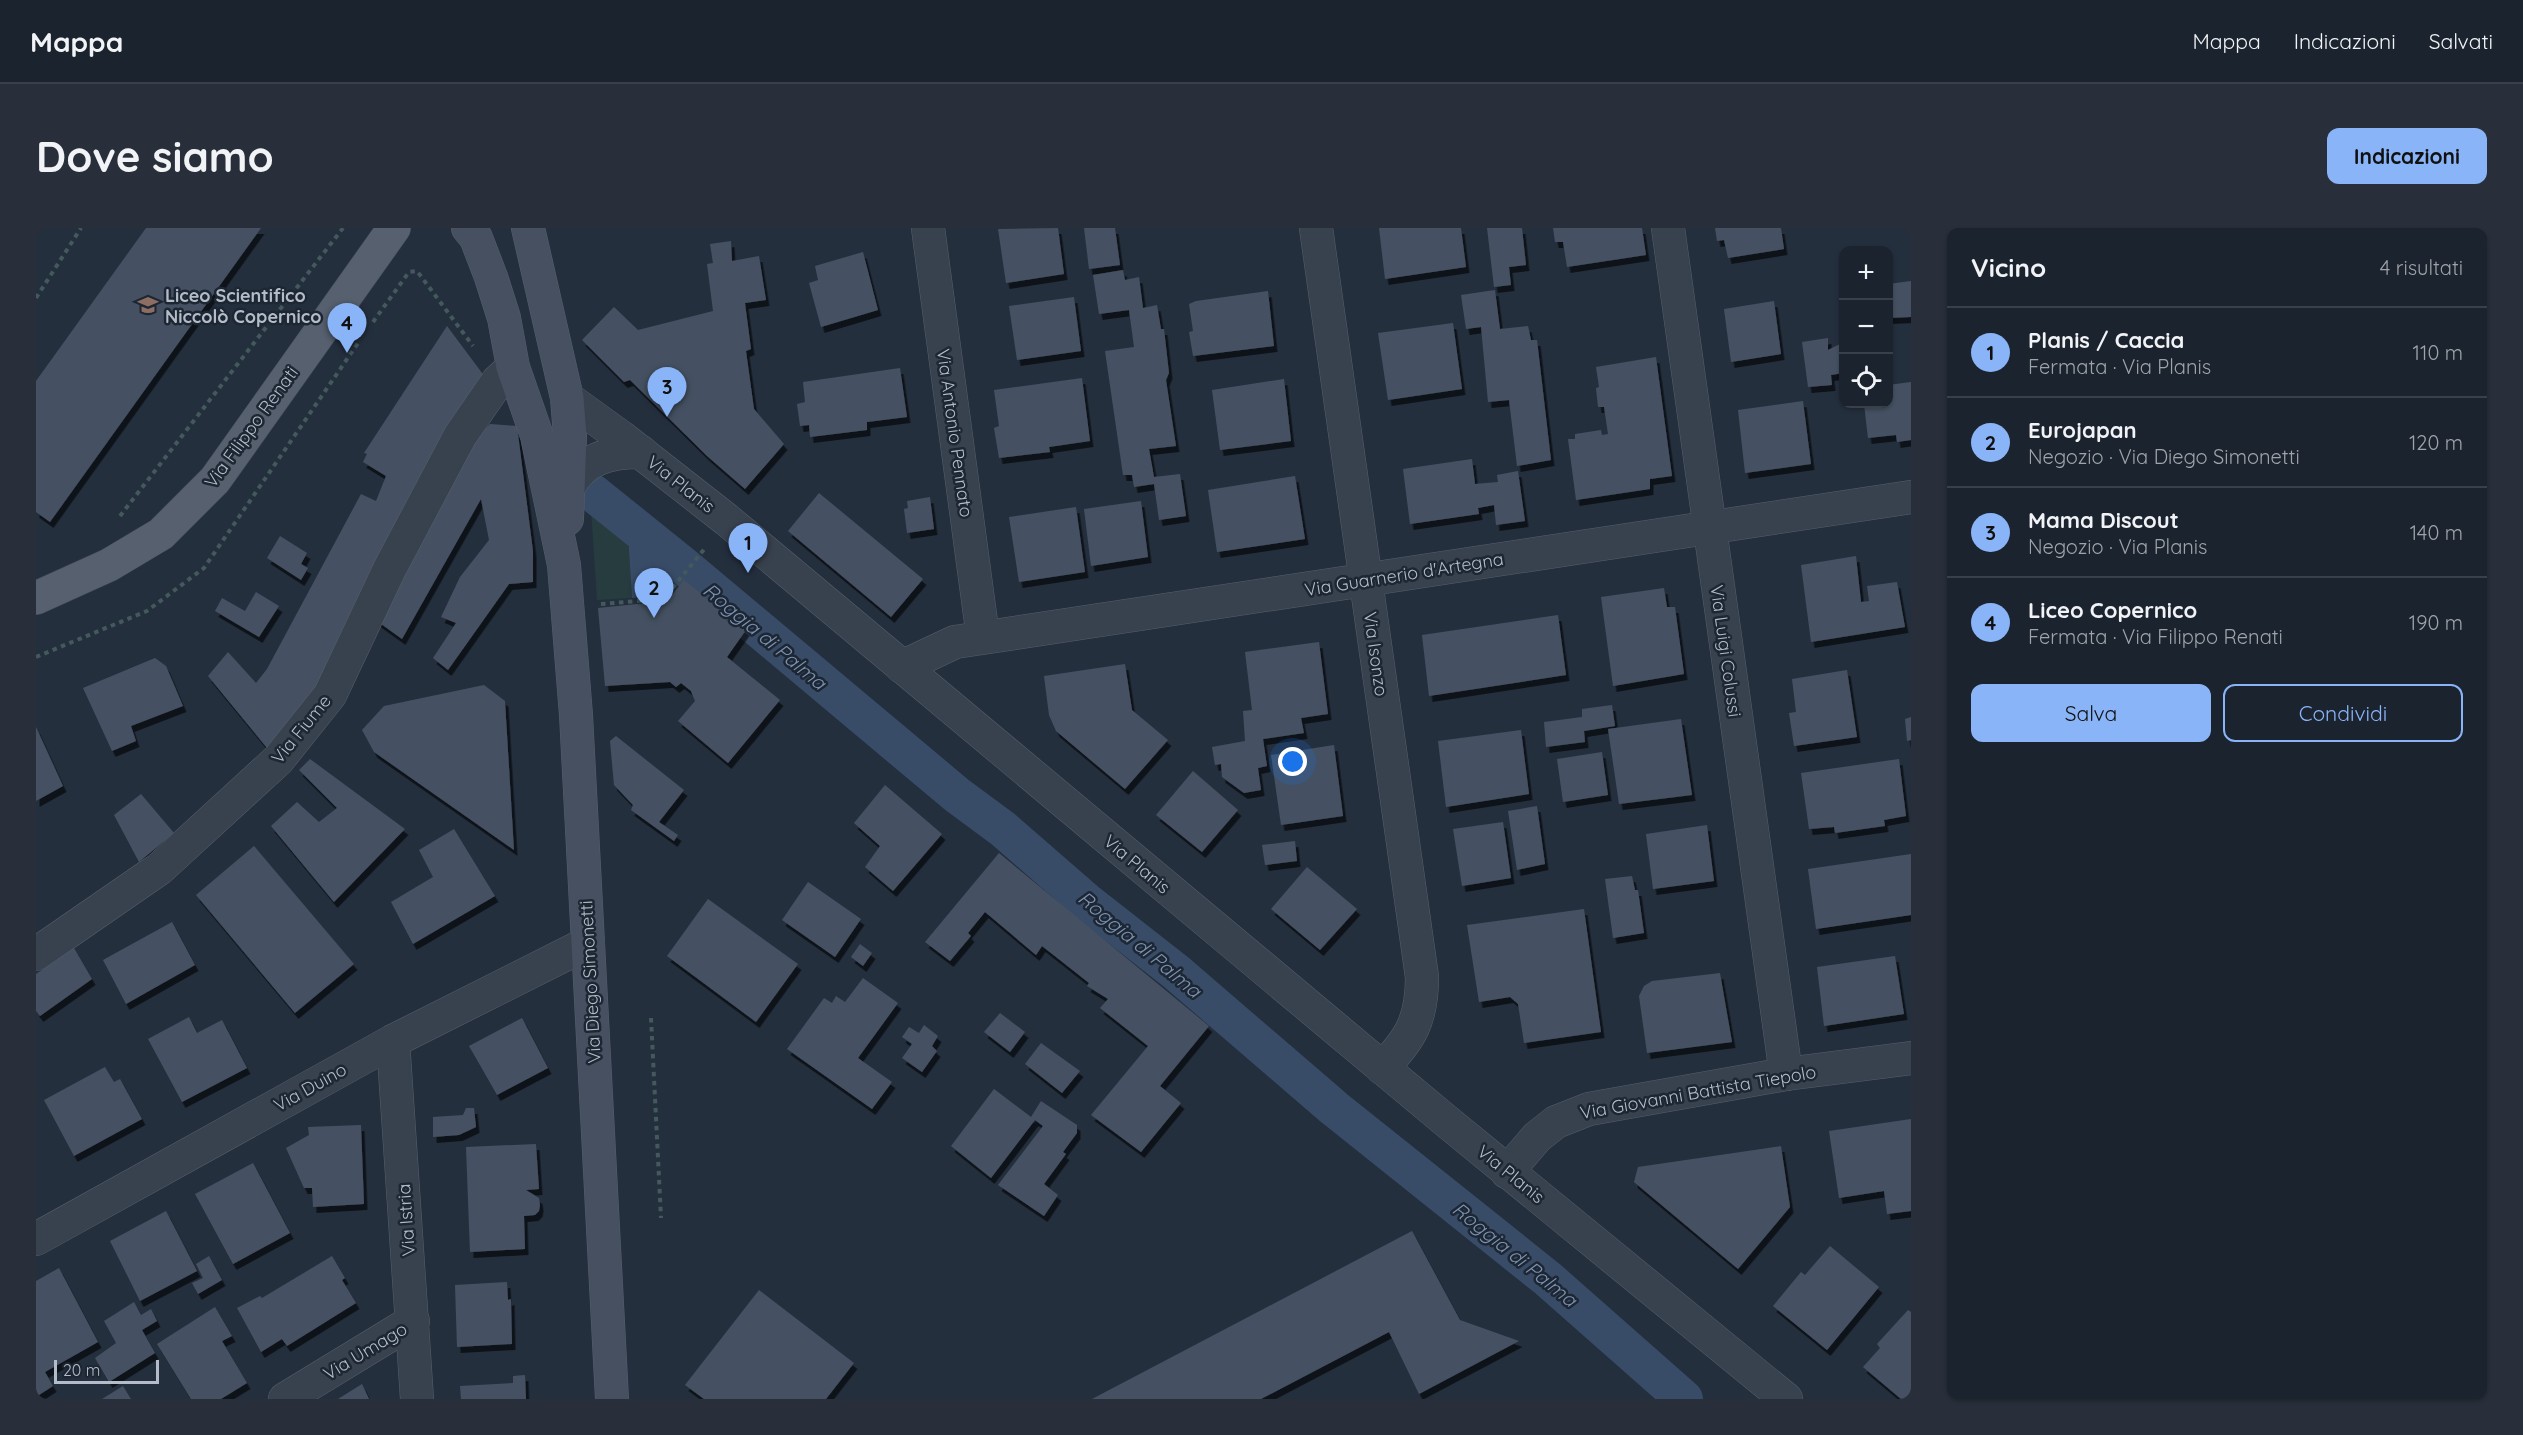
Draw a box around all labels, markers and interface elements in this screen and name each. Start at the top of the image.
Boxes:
text: Mappa [30,24,123,59]
text: Mappa [2192,28,2261,54]
text: Indicazioni [2294,28,2396,54]
text: Salvati [2429,28,2493,54]
button: Indicazioni [2327,128,2487,184]
text: Dove siamo [36,130,274,183]
map controls [1839,246,1893,408]
button: + [1839,246,1893,300]
text: Vicino [1971,251,2046,284]
text: 4 risultati [2380,255,2463,280]
place label: Liceo Scientifico Niccolò Copernico [165,284,321,328]
school or university icon: Liceo Scientifico Niccolò Copernico [136,293,160,317]
button: − [1839,300,1893,354]
pin: 4 [328,304,366,353]
text: Planis / Caccia [2028,326,2184,354]
text: 1 [1987,340,1994,365]
text: 110 m [2413,340,2463,365]
street label: Via Antonio Pennato [932,347,978,519]
button: locate [1839,354,1893,408]
text: Fermata · Via Planis [2028,354,2211,379]
street label: Via Filippo Renati [199,362,303,492]
pin: 3 [648,368,686,417]
text: Eurojapan [2028,416,2137,444]
text: 2 [1985,430,1996,455]
text: 120 m [2409,430,2463,455]
text: Negozio · Via Diego Simonetti [2028,444,2300,469]
street label: Via Planis [642,450,720,518]
text: Mama Discout [2028,506,2179,534]
text: 3 [1985,520,1996,545]
text: 140 m [2410,520,2463,545]
pin: 1 [728,524,768,573]
text: Negozio · Via Planis [2028,534,2208,559]
street label: Via Guarnerio d'Artegna [1303,547,1505,601]
pin: 2 [634,568,674,618]
water label: Roggia di Palma [698,577,833,696]
street label: Via Luigi Colussi [1705,584,1747,718]
text: Liceo Copernico [2028,596,2197,624]
street label: Via Isonzo [1359,610,1393,698]
text: 4 [1985,610,1996,635]
text: 190 m [2409,610,2463,635]
text: Fermata · Via Filippo Renati [2028,624,2283,649]
button: Salva [1971,684,2211,742]
button: Condividi [2223,684,2463,742]
street label: Via Fiume [266,690,336,768]
your location [1278,747,1307,776]
street label: Via Planis [1099,829,1175,899]
water label: Roggia di Palma [1073,885,1208,1004]
street label: Via Diego Simonetti [574,900,606,1064]
street label: Via Duino [269,1058,351,1116]
street label: Via Giovanni Battista Tiepolo [1578,1060,1818,1124]
street label: Via Planis [1473,1140,1549,1208]
street label: Via Istria [392,1183,420,1257]
water label: Roggia di Palma [1448,1196,1584,1313]
street label: Via Umago [319,1317,411,1385]
scale bar [54,1357,159,1384]
text: 20 m [63,1360,100,1380]

